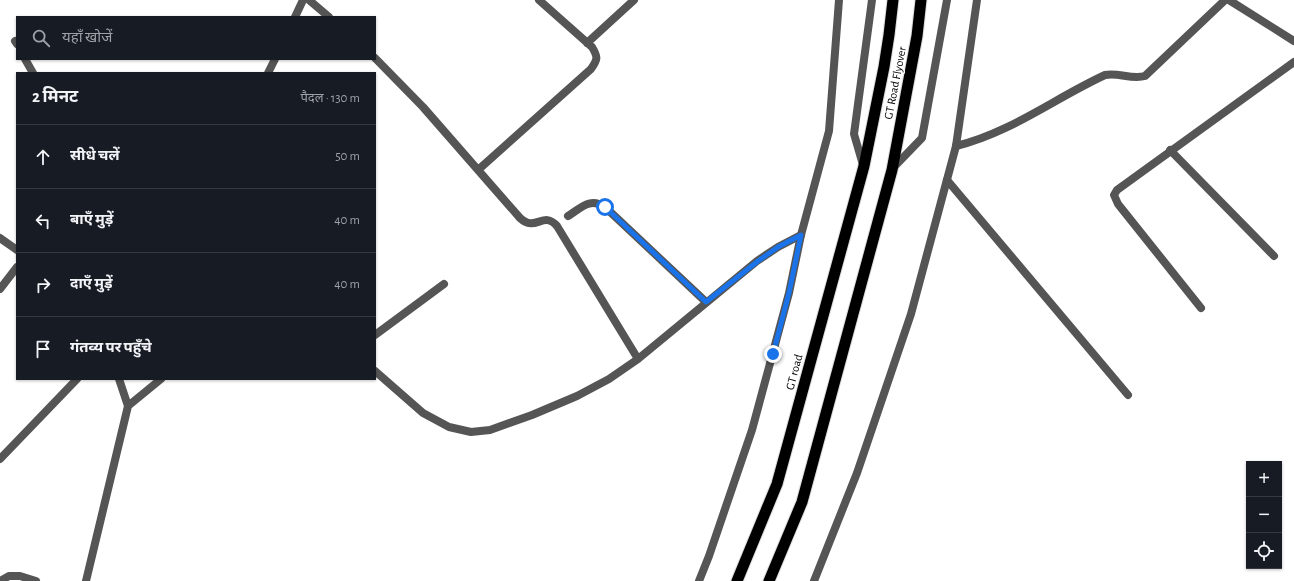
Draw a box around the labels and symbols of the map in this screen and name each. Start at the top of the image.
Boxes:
street label: GT Road Flyover [882,45,909,121]
route start [596,198,614,216]
route end [764,345,782,363]
street label: GT road [783,353,805,391]

